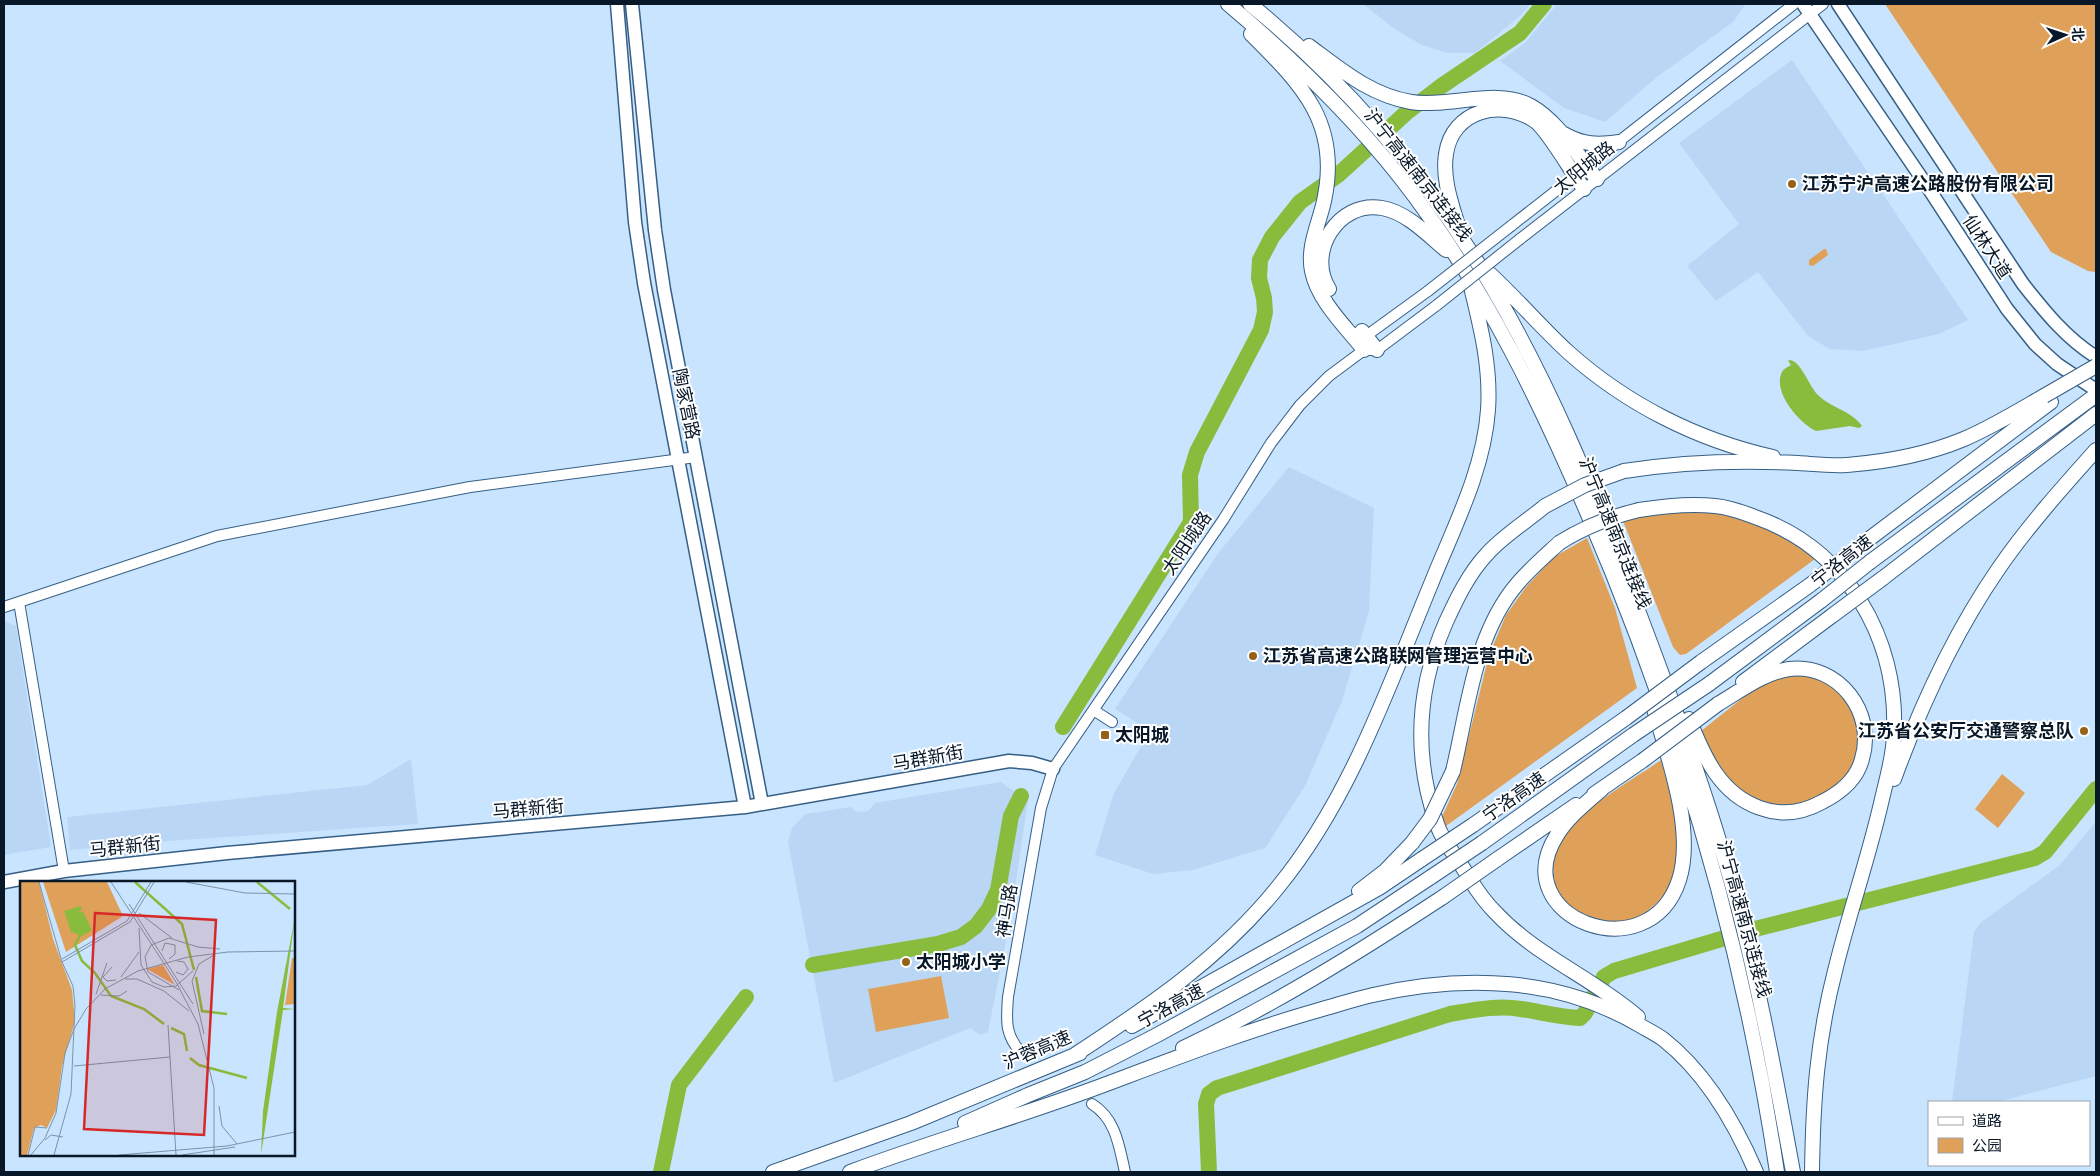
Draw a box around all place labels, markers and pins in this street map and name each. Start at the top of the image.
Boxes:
place label: 江苏宁沪高速公路股份有限公司 [1802,171,2054,196]
marker: 江苏宁沪高速公路股份有限公司 [1786,178,1798,190]
place label: 江苏省高速公路联网管理运营中心 [1263,643,1533,668]
marker: 江苏省高速公路联网管理运营中心 [1247,650,1259,662]
place label: 江苏省公安厅交通警察总队 [1858,718,2074,743]
place label: 太阳城 [1115,722,1169,747]
marker: 江苏省公安厅交通警察总队 [2078,725,2090,737]
marker: 太阳城 [1099,729,1111,741]
place label: 太阳城小学 [916,949,1006,974]
marker: 太阳城小学 [900,956,912,968]

